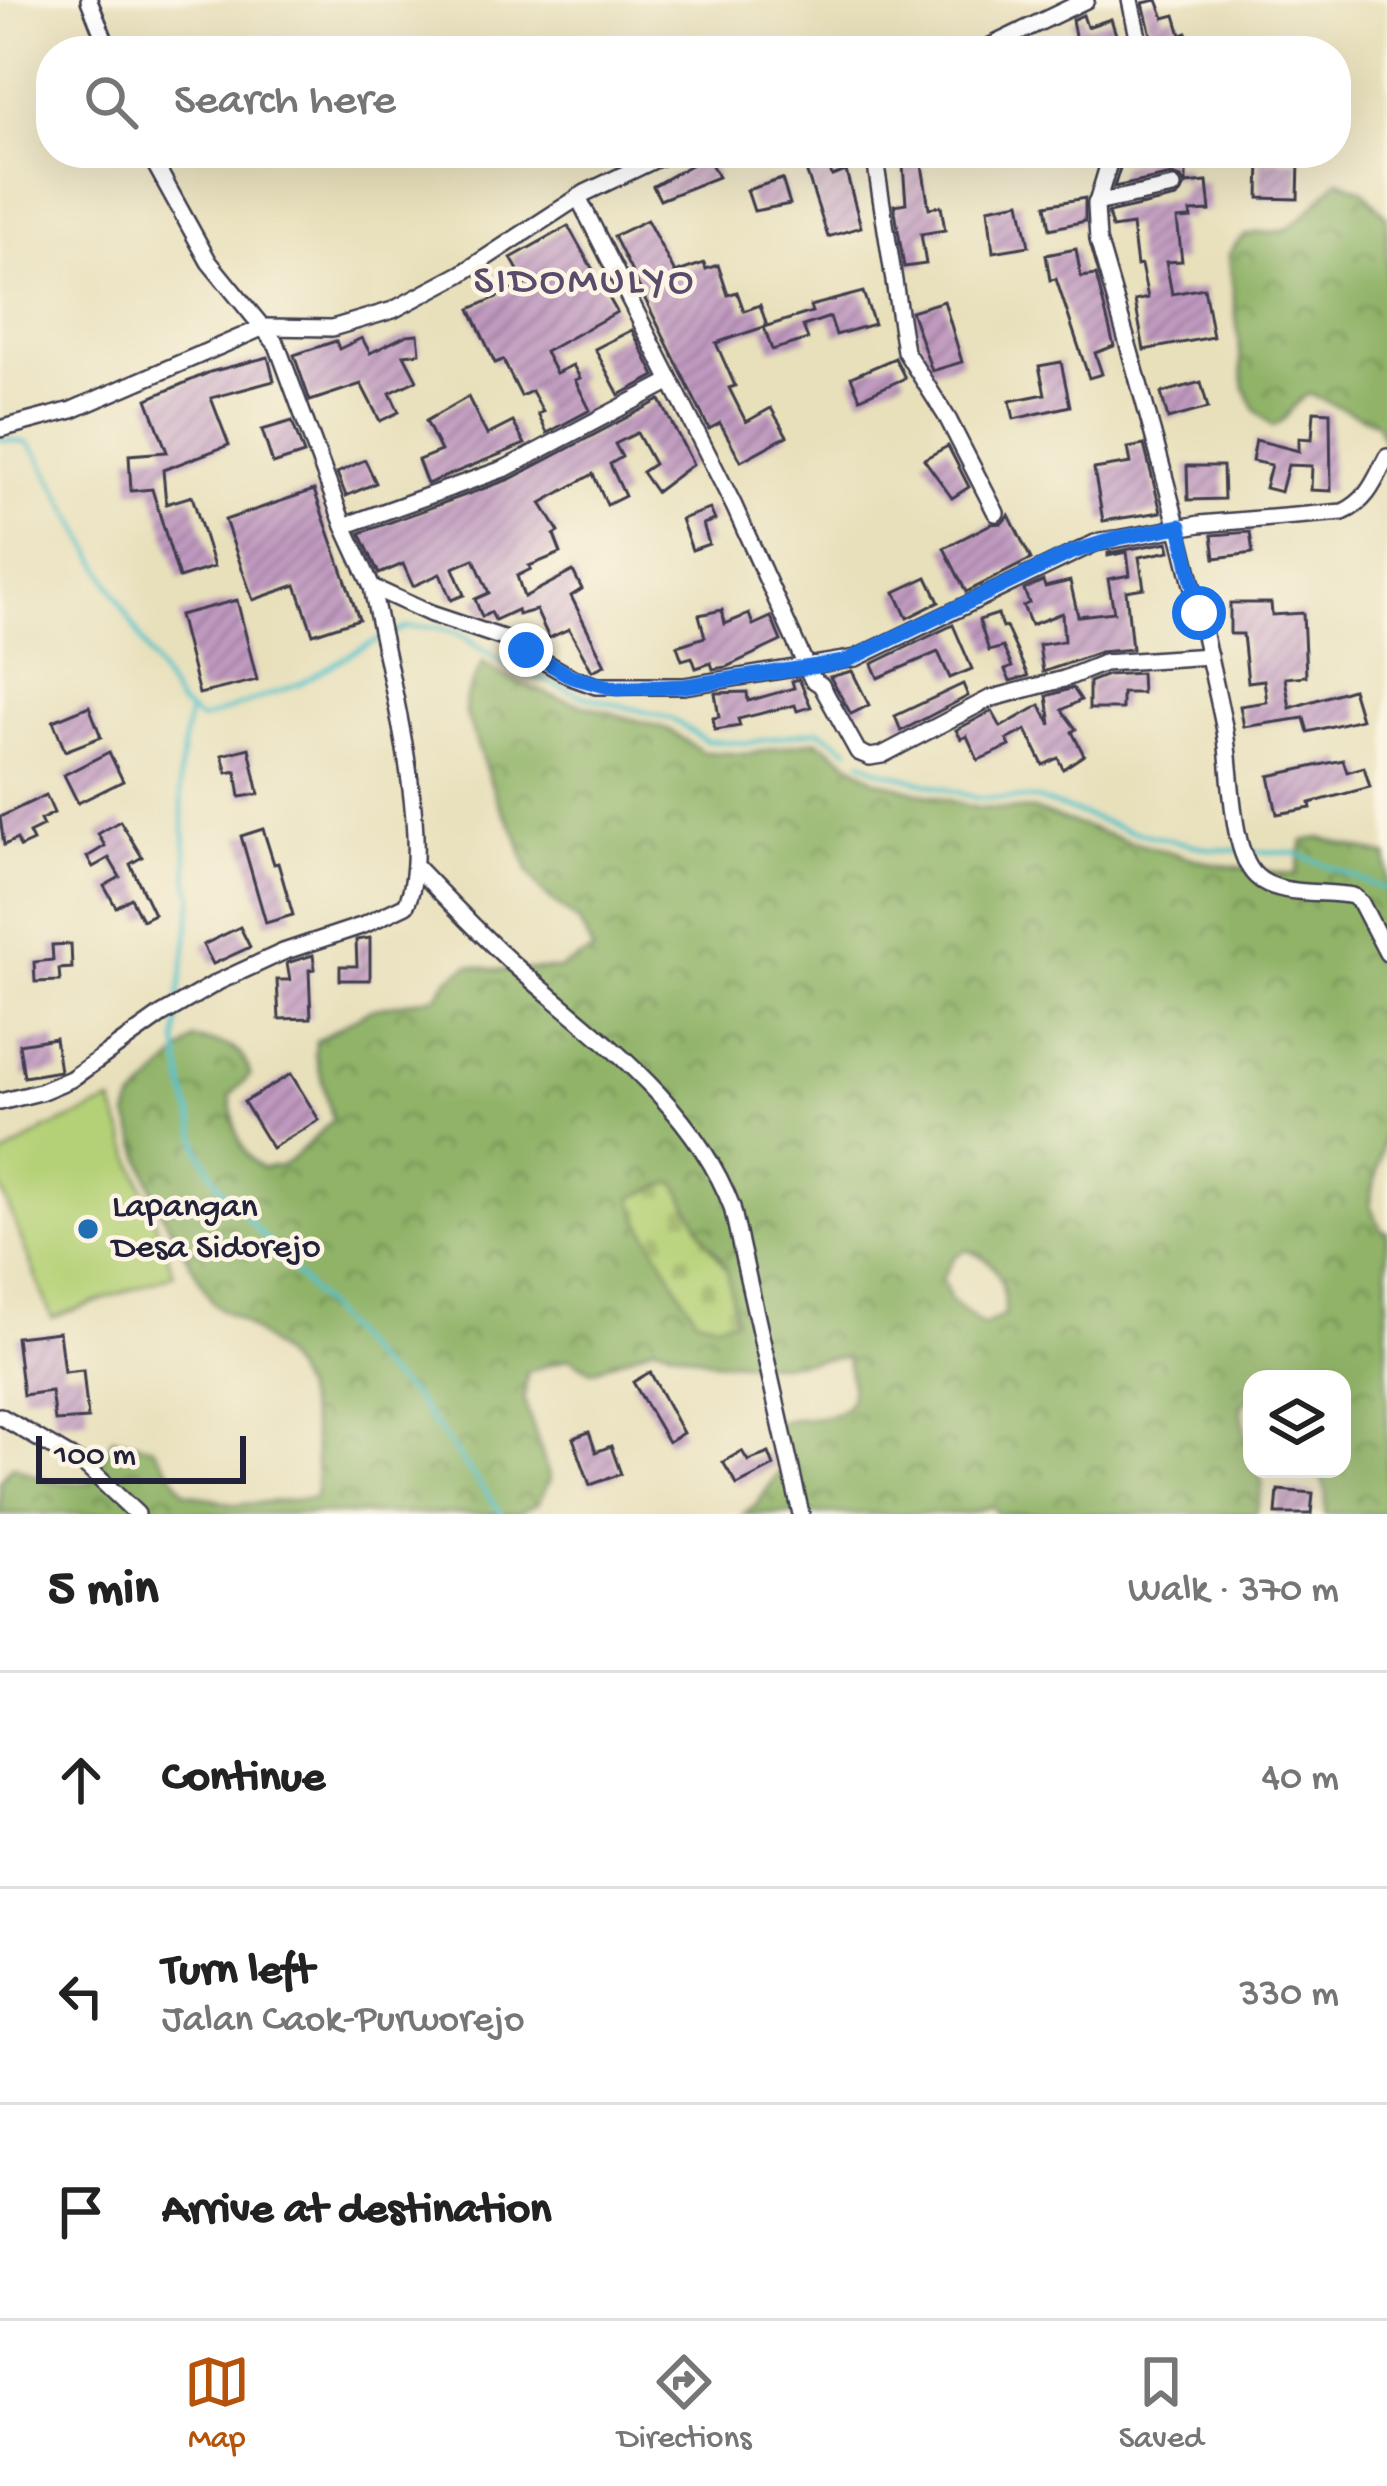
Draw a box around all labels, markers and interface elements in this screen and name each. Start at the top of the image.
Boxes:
search box [36,36,1351,168]
icon: search [78,69,144,135]
text: Search here [174,76,396,129]
district label: SIDOMULYO [474,259,696,308]
route start [1172,586,1226,640]
route end [499,623,553,677]
place label: Lapangan Desa Sidorejo [110,1187,321,1271]
marker: Lapangan Desa Sidorejo [75,1216,101,1242]
map controls [1243,1370,1351,1478]
button: layers [1243,1370,1351,1478]
scale bar [36,1430,246,1483]
text: 100 m [54,1438,136,1476]
text: 5 min [48,1562,158,1622]
text: Walk · 370 m [1128,1569,1339,1615]
icon: ahead [48,1747,114,1813]
text: Continue [162,1753,325,1806]
text: 40 m [1261,1757,1339,1803]
text: Turn left [162,1946,314,1999]
icon: left [48,1963,114,2029]
text: 330 m [1239,1973,1339,2019]
text: Jalan Caok-Purworejo [162,1999,525,2045]
icon: arrive [48,2179,114,2245]
text: Arrive at destination [162,2185,551,2238]
tab: Map [184,2349,250,2459]
tab: Directions [617,2349,751,2459]
tab: Saved [1119,2349,1203,2459]

